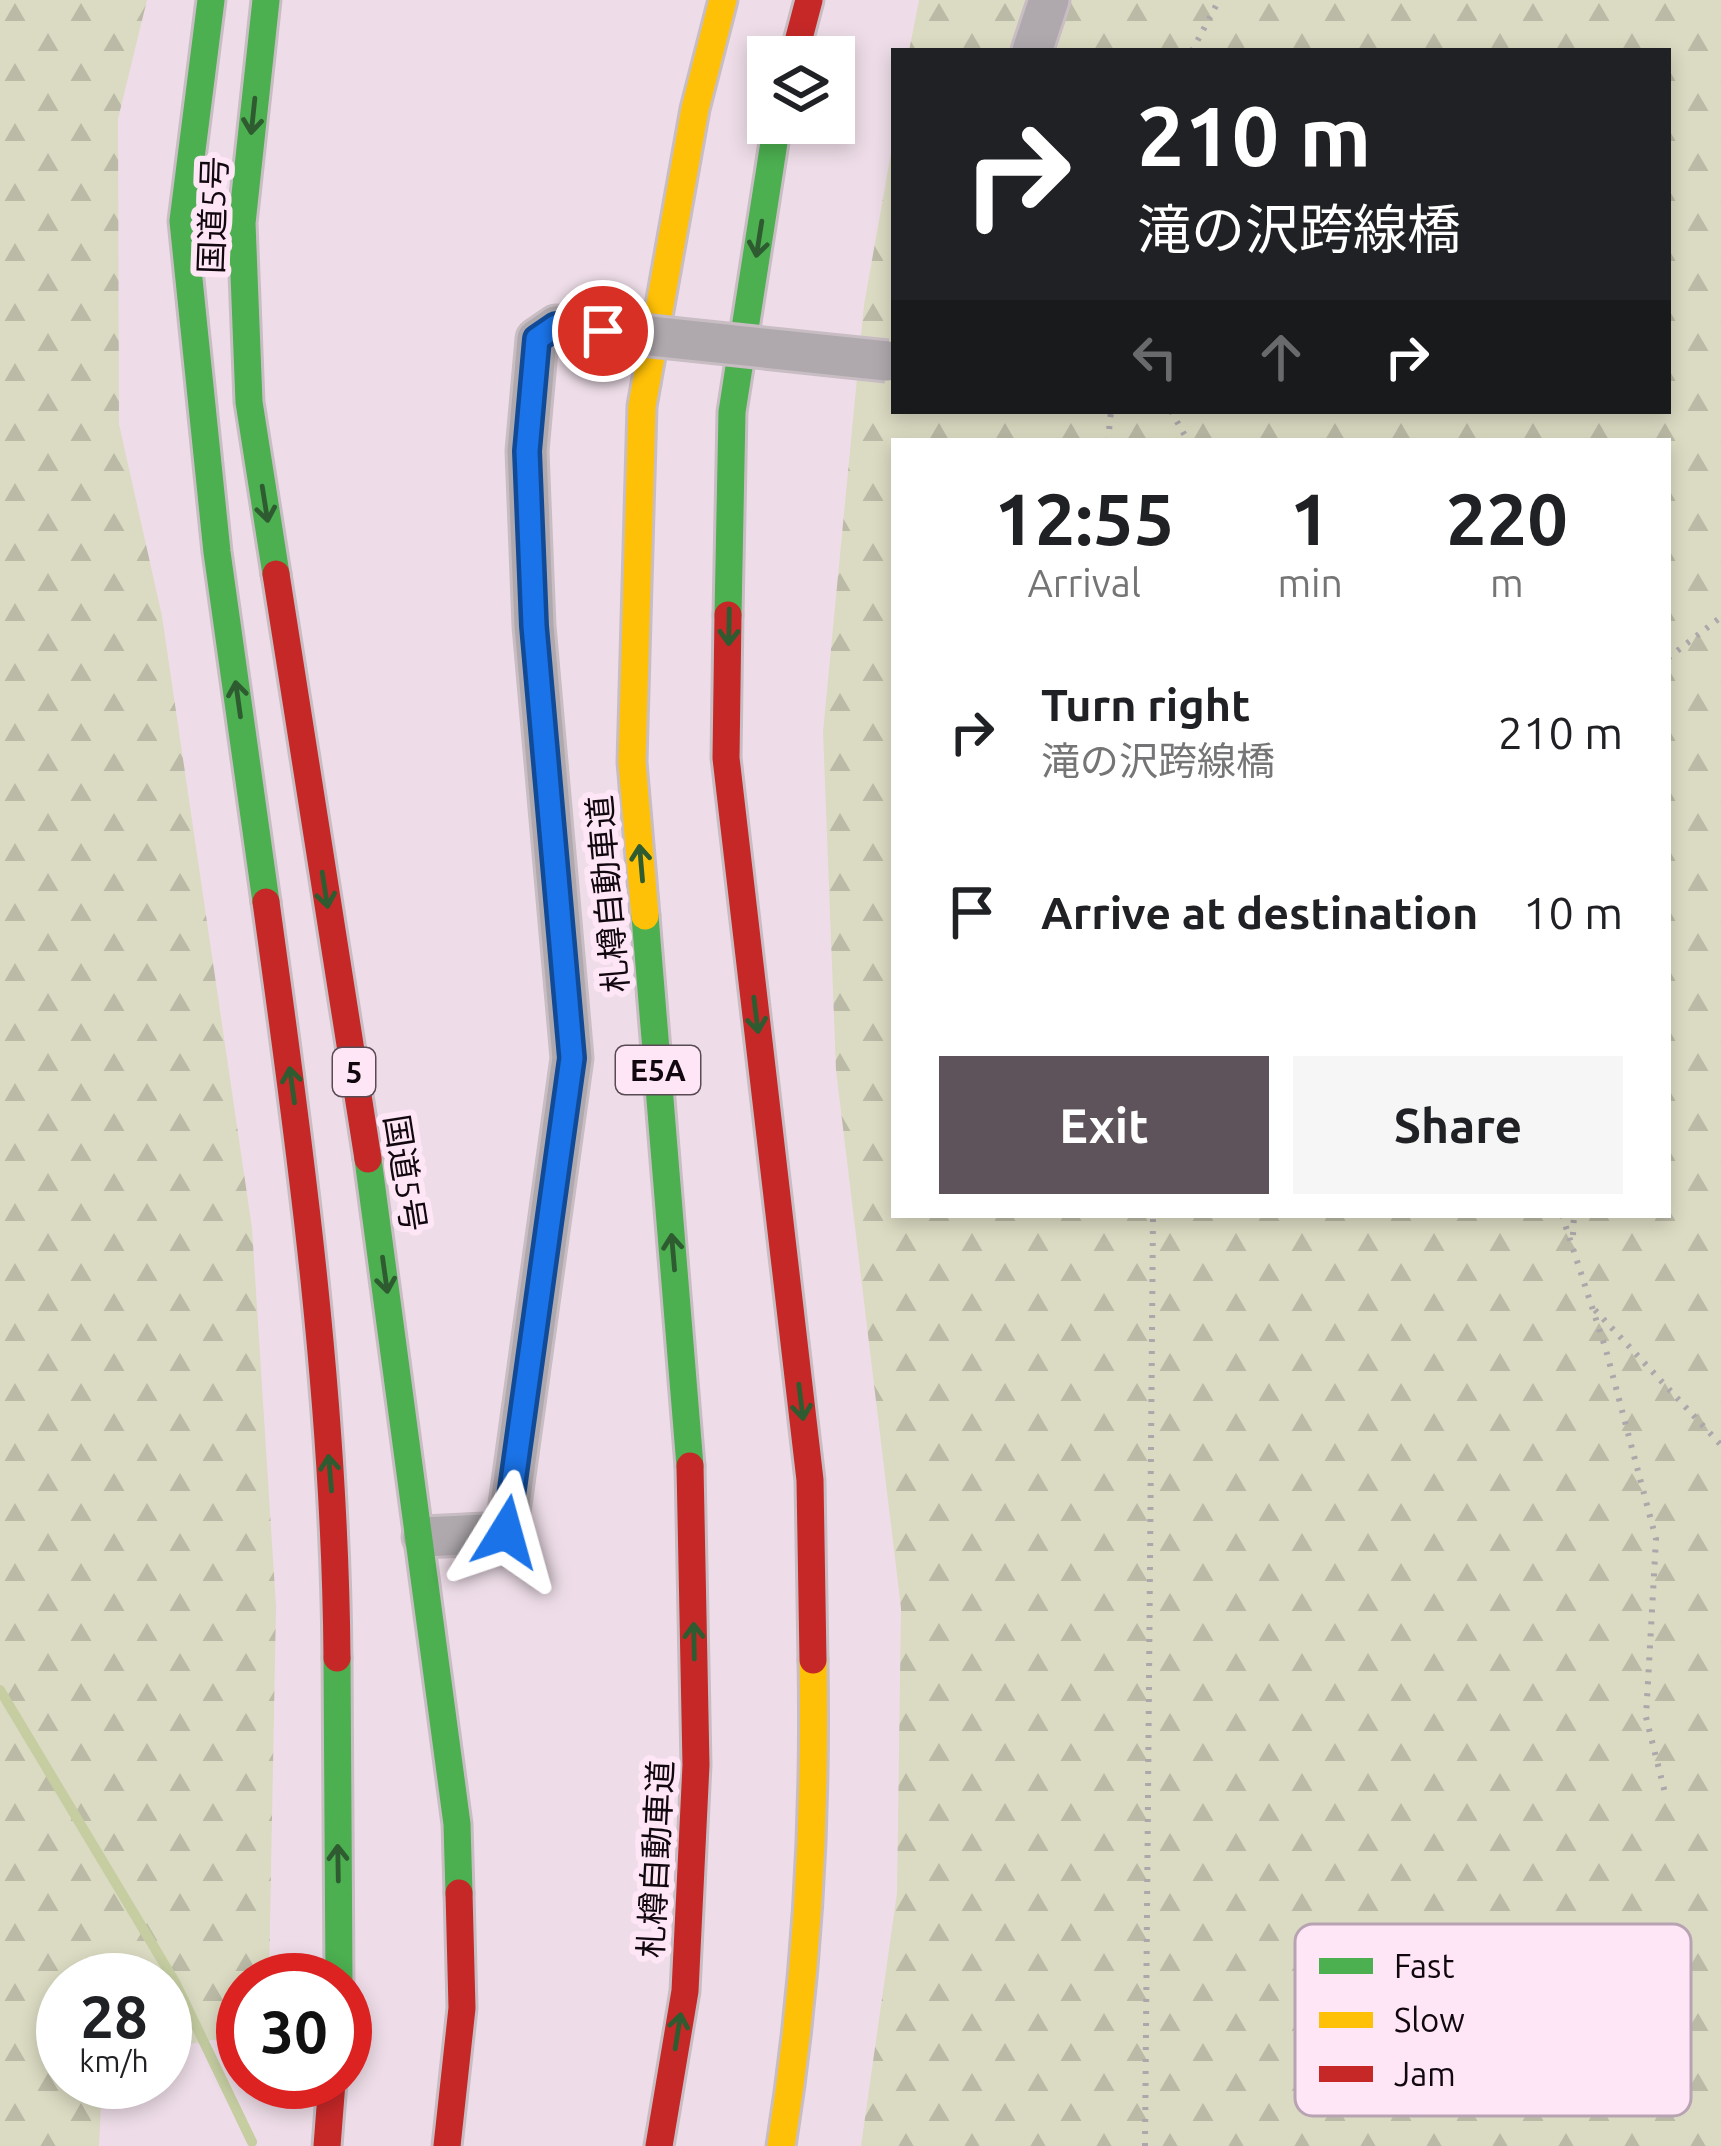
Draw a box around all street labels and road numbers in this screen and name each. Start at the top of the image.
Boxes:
street label: 国道5号 [191,156,233,274]
street label: 札樽自動車道 [580,794,634,994]
road number: E5A [616,1046,700,1094]
road number: 5 [333,1048,375,1096]
street label: 国道5号 [379,1112,433,1234]
street label: 札樽自動車道 [631,1759,679,1959]

